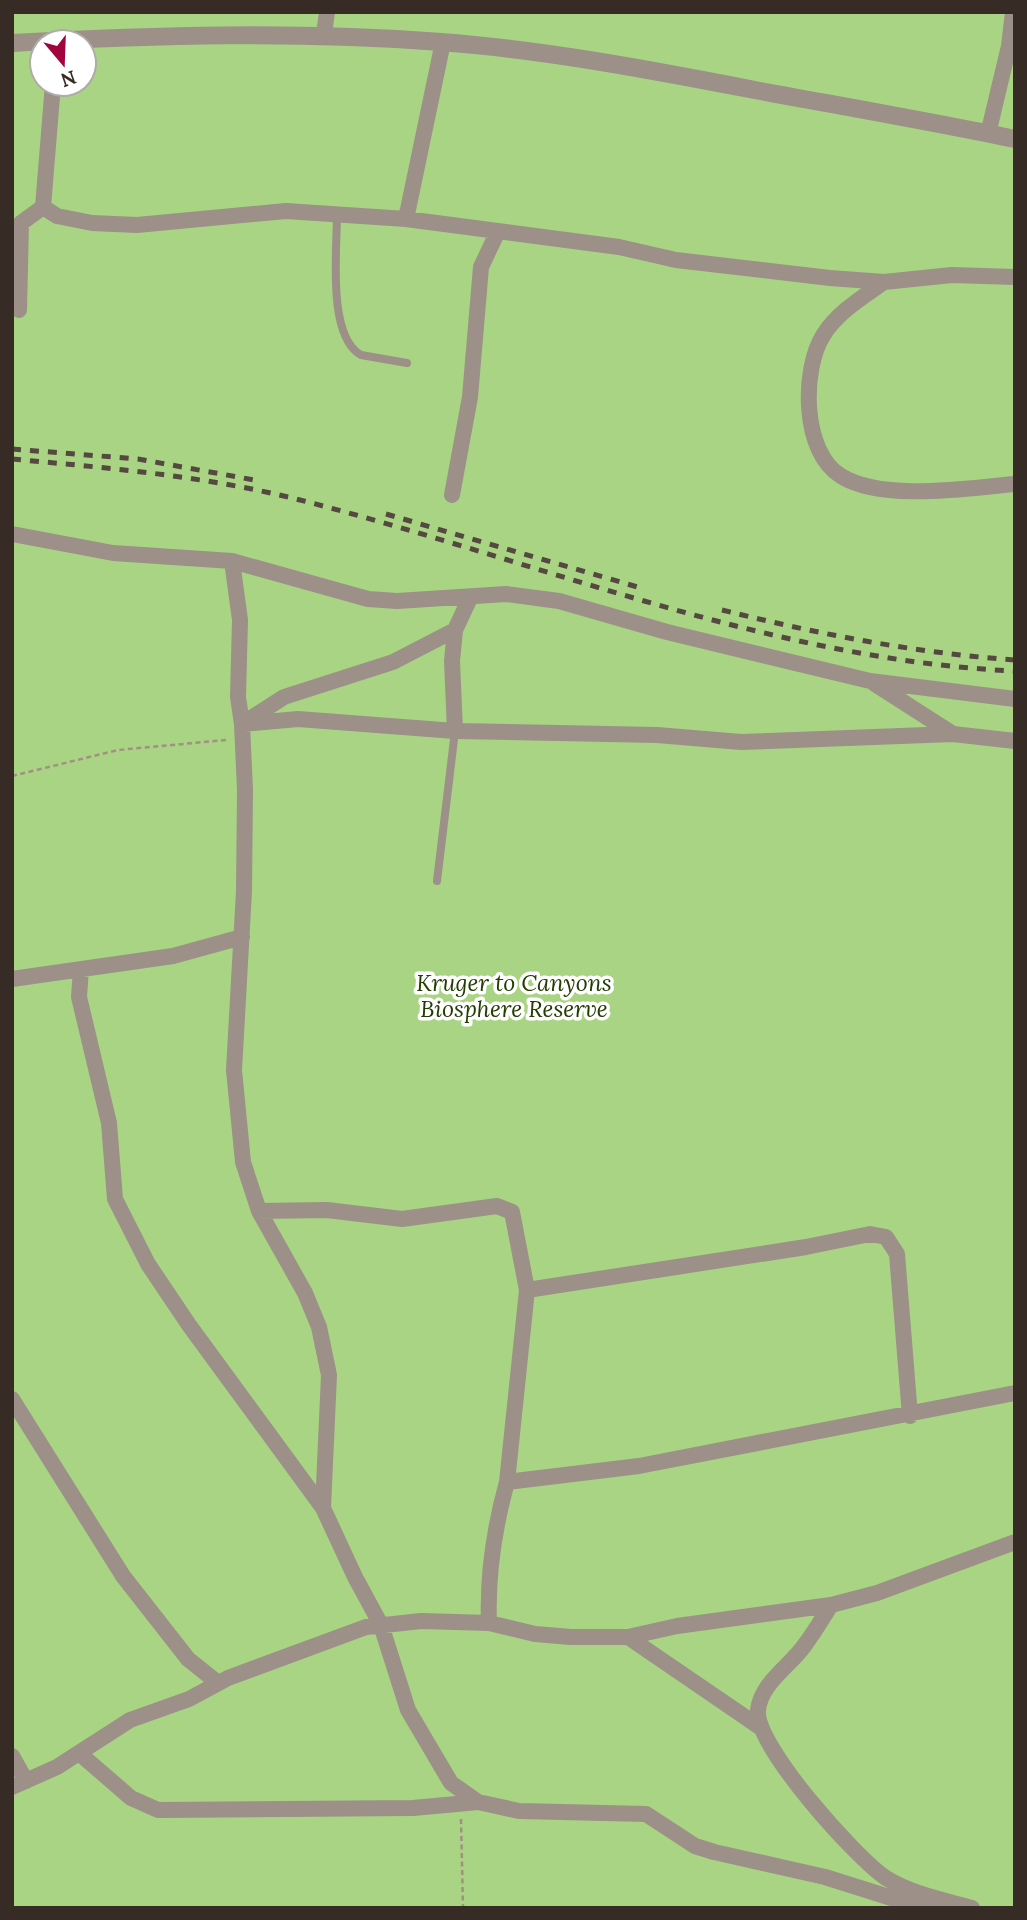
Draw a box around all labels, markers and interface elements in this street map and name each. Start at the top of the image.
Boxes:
north arrow [28,28,98,98]
text: N [57,65,79,93]
park label: Kruger to Canyons Biosphere Reserve [416,968,612,1023]

